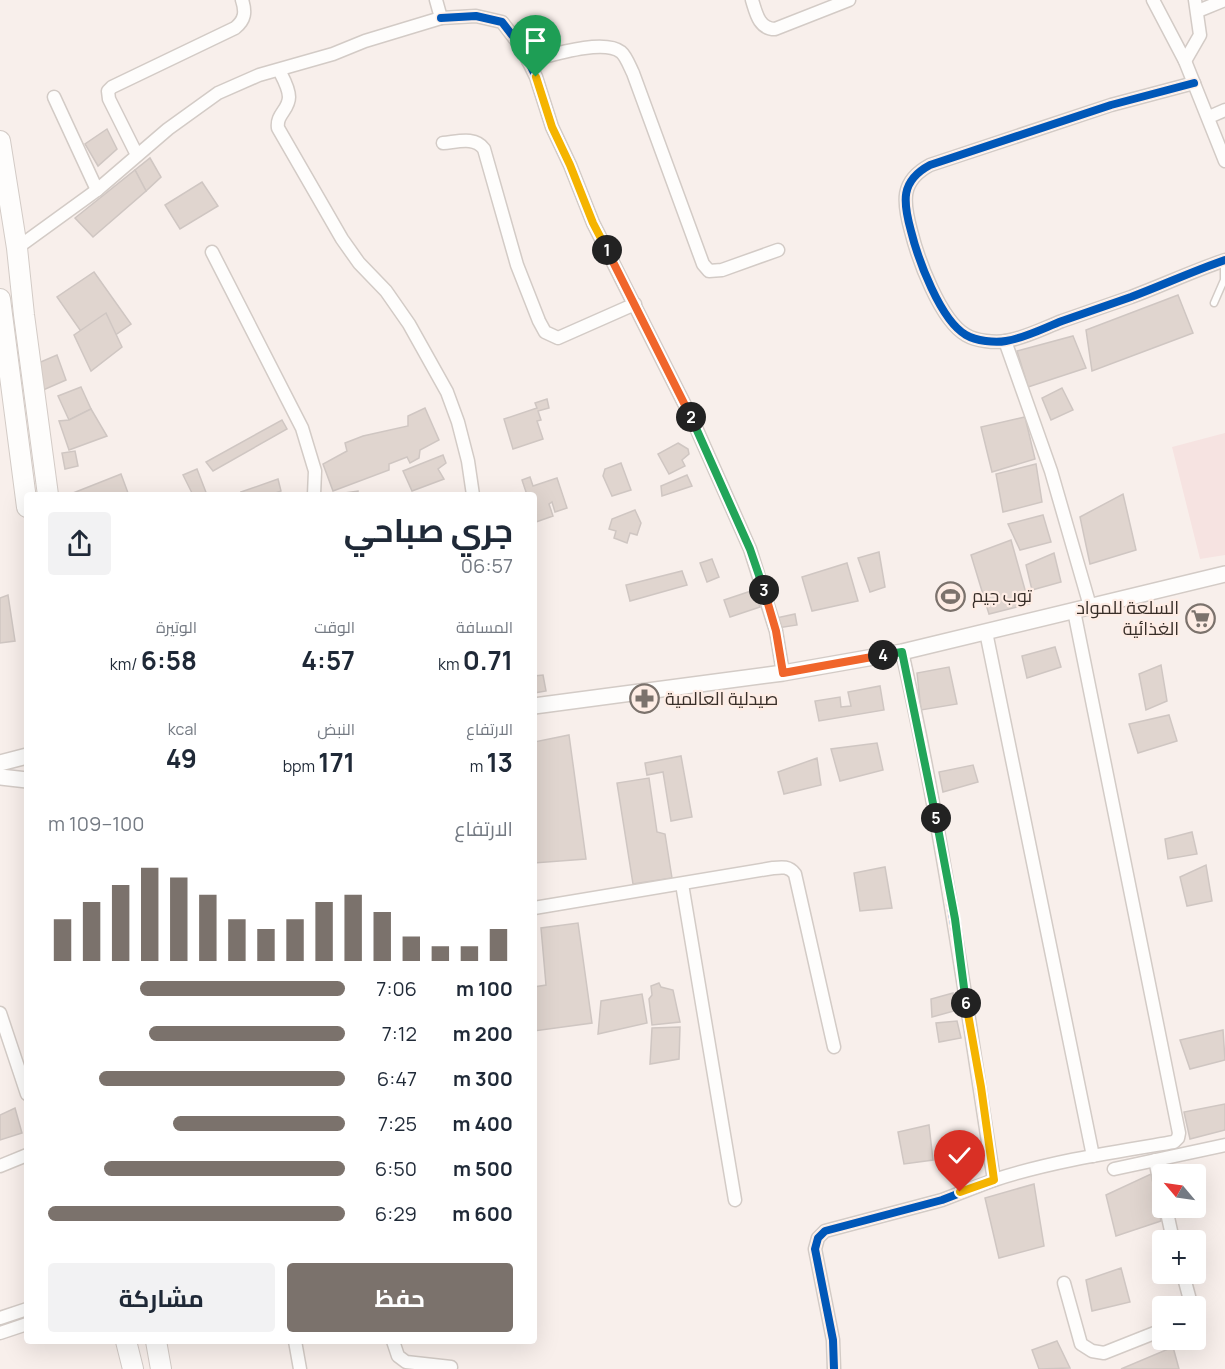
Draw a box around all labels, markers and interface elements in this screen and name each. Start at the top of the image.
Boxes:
pin [510,15,561,77]
icon: arrive [519,24,552,57]
pin: 1 [592,235,622,265]
text: 1 [603,239,611,261]
pin: 2 [676,402,706,432]
text: 2 [686,406,696,428]
text: جري صباحي [344,507,513,552]
button: share [48,512,111,575]
text: 06:57 [461,552,513,579]
pin: 3 [749,575,779,605]
text: 3 [759,579,769,601]
sports icon: توب جيم [935,580,967,612]
place label: توب جيم [972,583,1032,608]
place label: السلعة للمواد الغذائية [1076,595,1179,640]
supermarket icon: السلعة للمواد الغذائية [1184,602,1216,634]
text: الوتيرة [156,616,197,638]
text: الوقت [314,616,355,638]
text: المسافة [456,616,513,638]
pin: 4 [868,640,898,670]
text: 6:58 [141,642,197,678]
text: 4:57 [301,642,355,678]
text: 0.71 [463,642,513,678]
text: 4 [878,644,888,666]
text: /km [110,653,141,675]
text: km [438,653,463,675]
pharmacy icon: صيدلية العالمية [628,683,660,715]
place label: صيدلية العالمية [665,686,778,710]
text: kcal [168,718,197,740]
text: النبض [317,718,355,740]
text: الارتفاع [466,718,513,740]
text: 49 [166,740,197,776]
text: 171 [318,744,355,780]
text: 13 [486,744,513,780]
text: bpm [283,755,318,777]
text: m [470,755,486,777]
pin: 5 [921,803,951,833]
text: 5 [931,807,941,829]
text: 100–109 m [48,810,144,837]
text: الارتفاع [454,815,513,842]
text: 7:06 [376,975,417,1002]
text: 100 m [456,975,513,1002]
pin: 6 [951,988,981,1018]
text: 6 [961,992,971,1014]
text: 7:12 [382,1020,417,1047]
text: 200 m [453,1020,513,1047]
text: 6:47 [377,1065,417,1092]
text: 300 m [453,1065,513,1092]
text: 7:25 [378,1110,417,1137]
text: 400 m [453,1110,513,1137]
pin [934,1130,985,1192]
icon: check [943,1139,976,1172]
text: 6:50 [375,1155,417,1182]
text: 500 m [453,1155,513,1182]
north arrow [1152,1164,1206,1218]
map controls [1152,1164,1206,1350]
text: 6:29 [375,1200,417,1227]
text: 600 m [452,1200,513,1227]
button: + [1152,1230,1206,1284]
button: مشاركة [48,1263,275,1332]
button: حفظ [287,1263,513,1332]
button: − [1152,1296,1206,1350]

